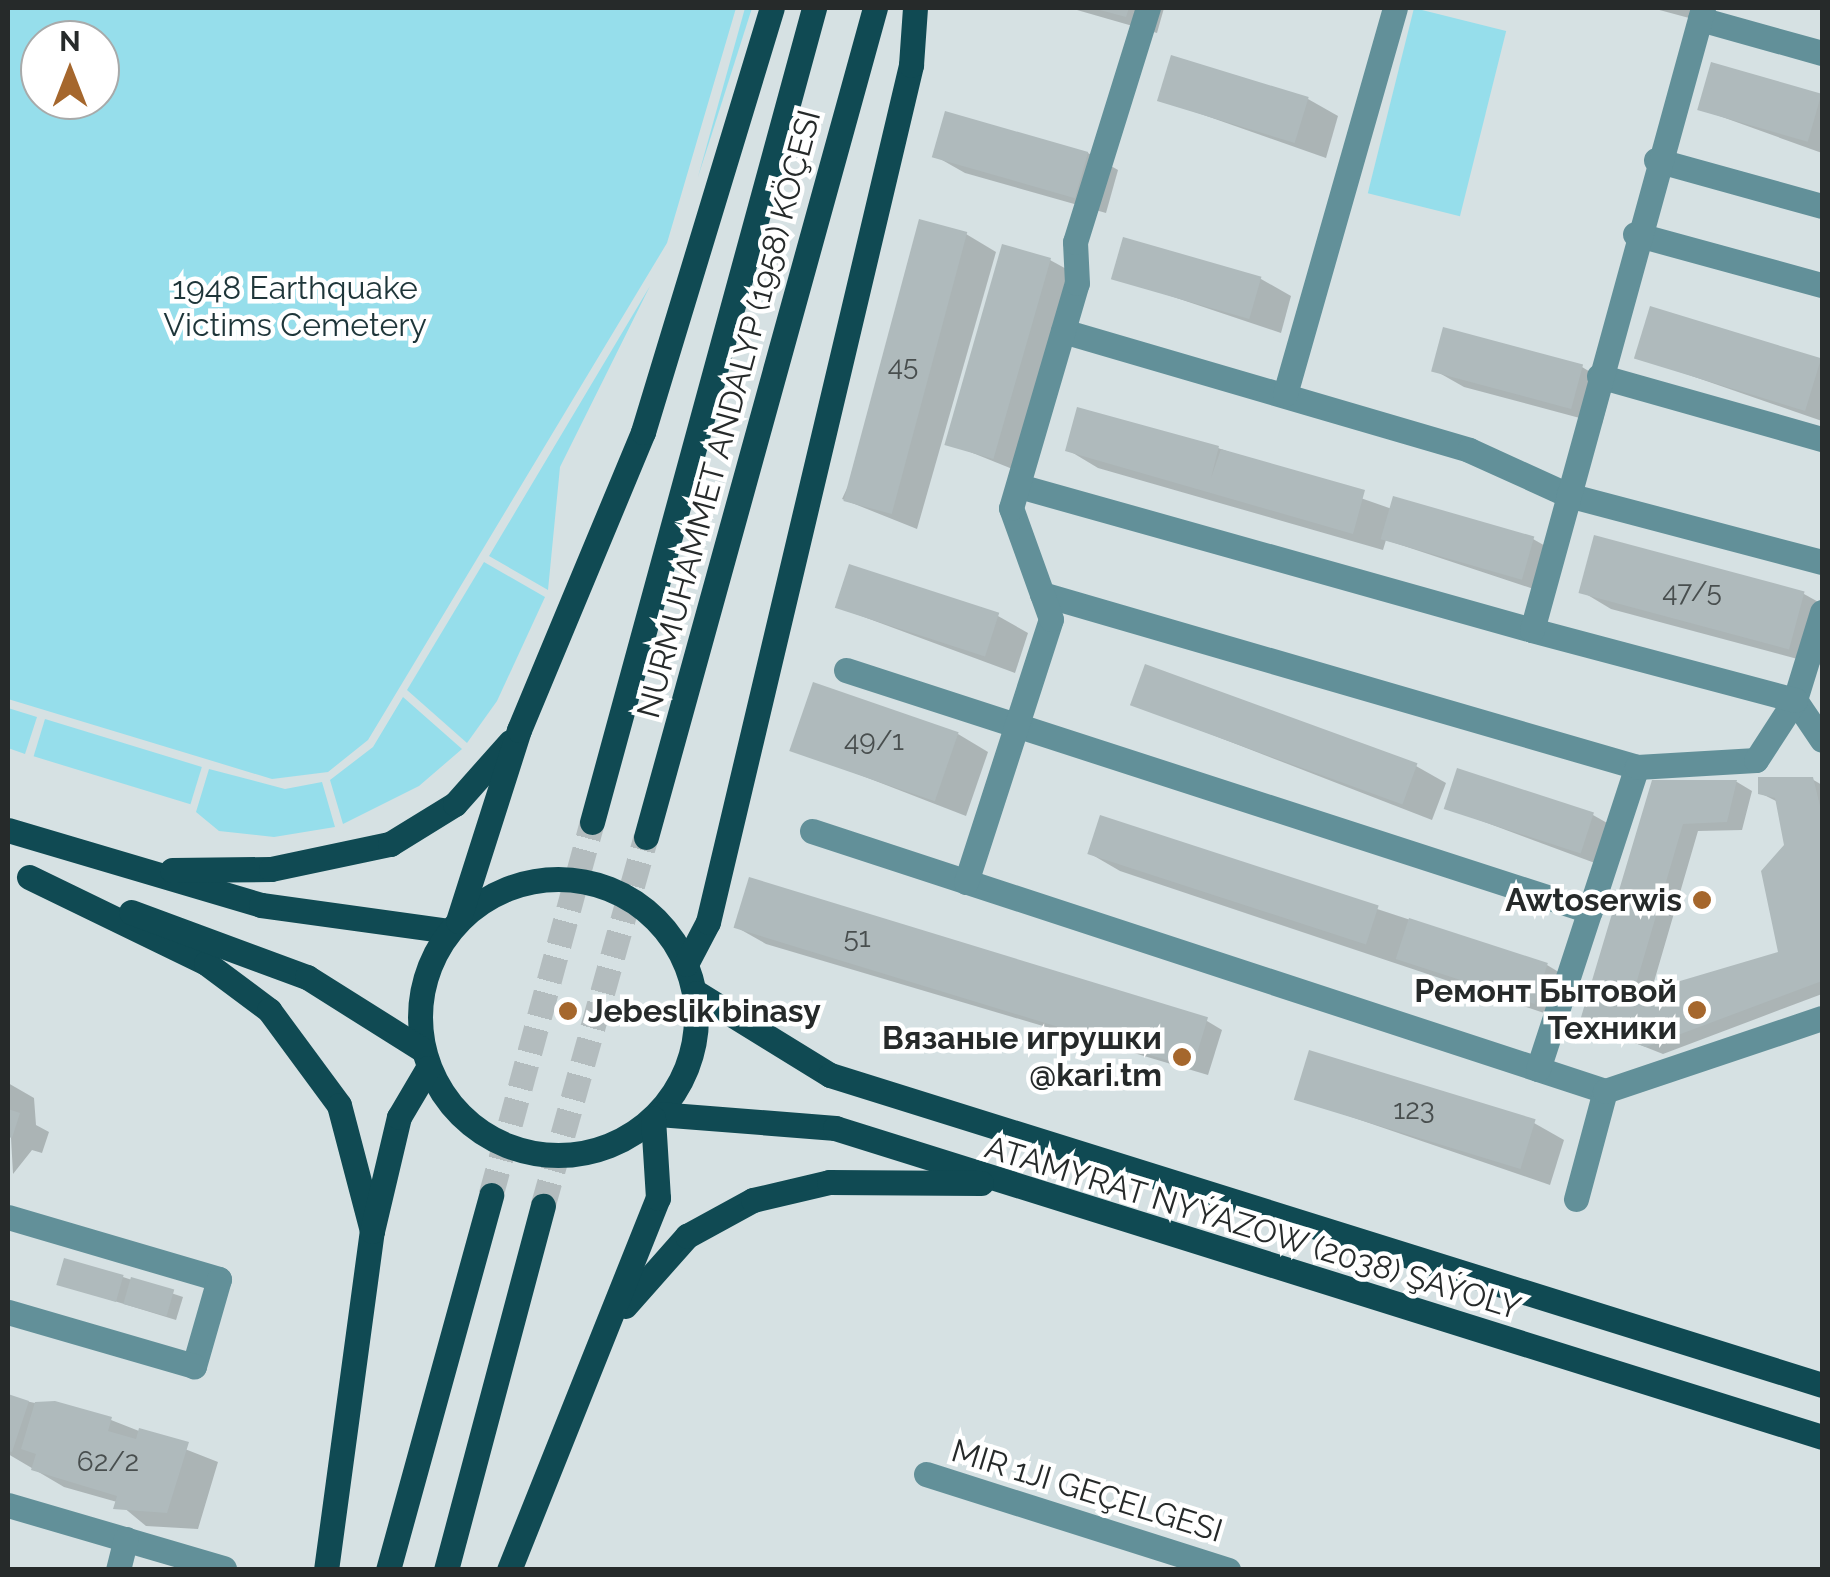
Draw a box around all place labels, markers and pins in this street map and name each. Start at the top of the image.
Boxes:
place label: Awtoserwis [1505,881,1682,919]
marker: Awtoserwis [1691,889,1713,911]
place label: Ремонт Бытовой Техники [1414,973,1677,1048]
place label: Jebeslik binasy [588,992,821,1030]
marker: Ремонт Бытовой Техники [1686,999,1708,1021]
marker: Jebeslik binasy [557,1000,579,1022]
place label: Вязаные игрушки @kari.tm [882,1020,1162,1095]
marker: Вязаные игрушки @kari.tm [1171,1046,1193,1068]

